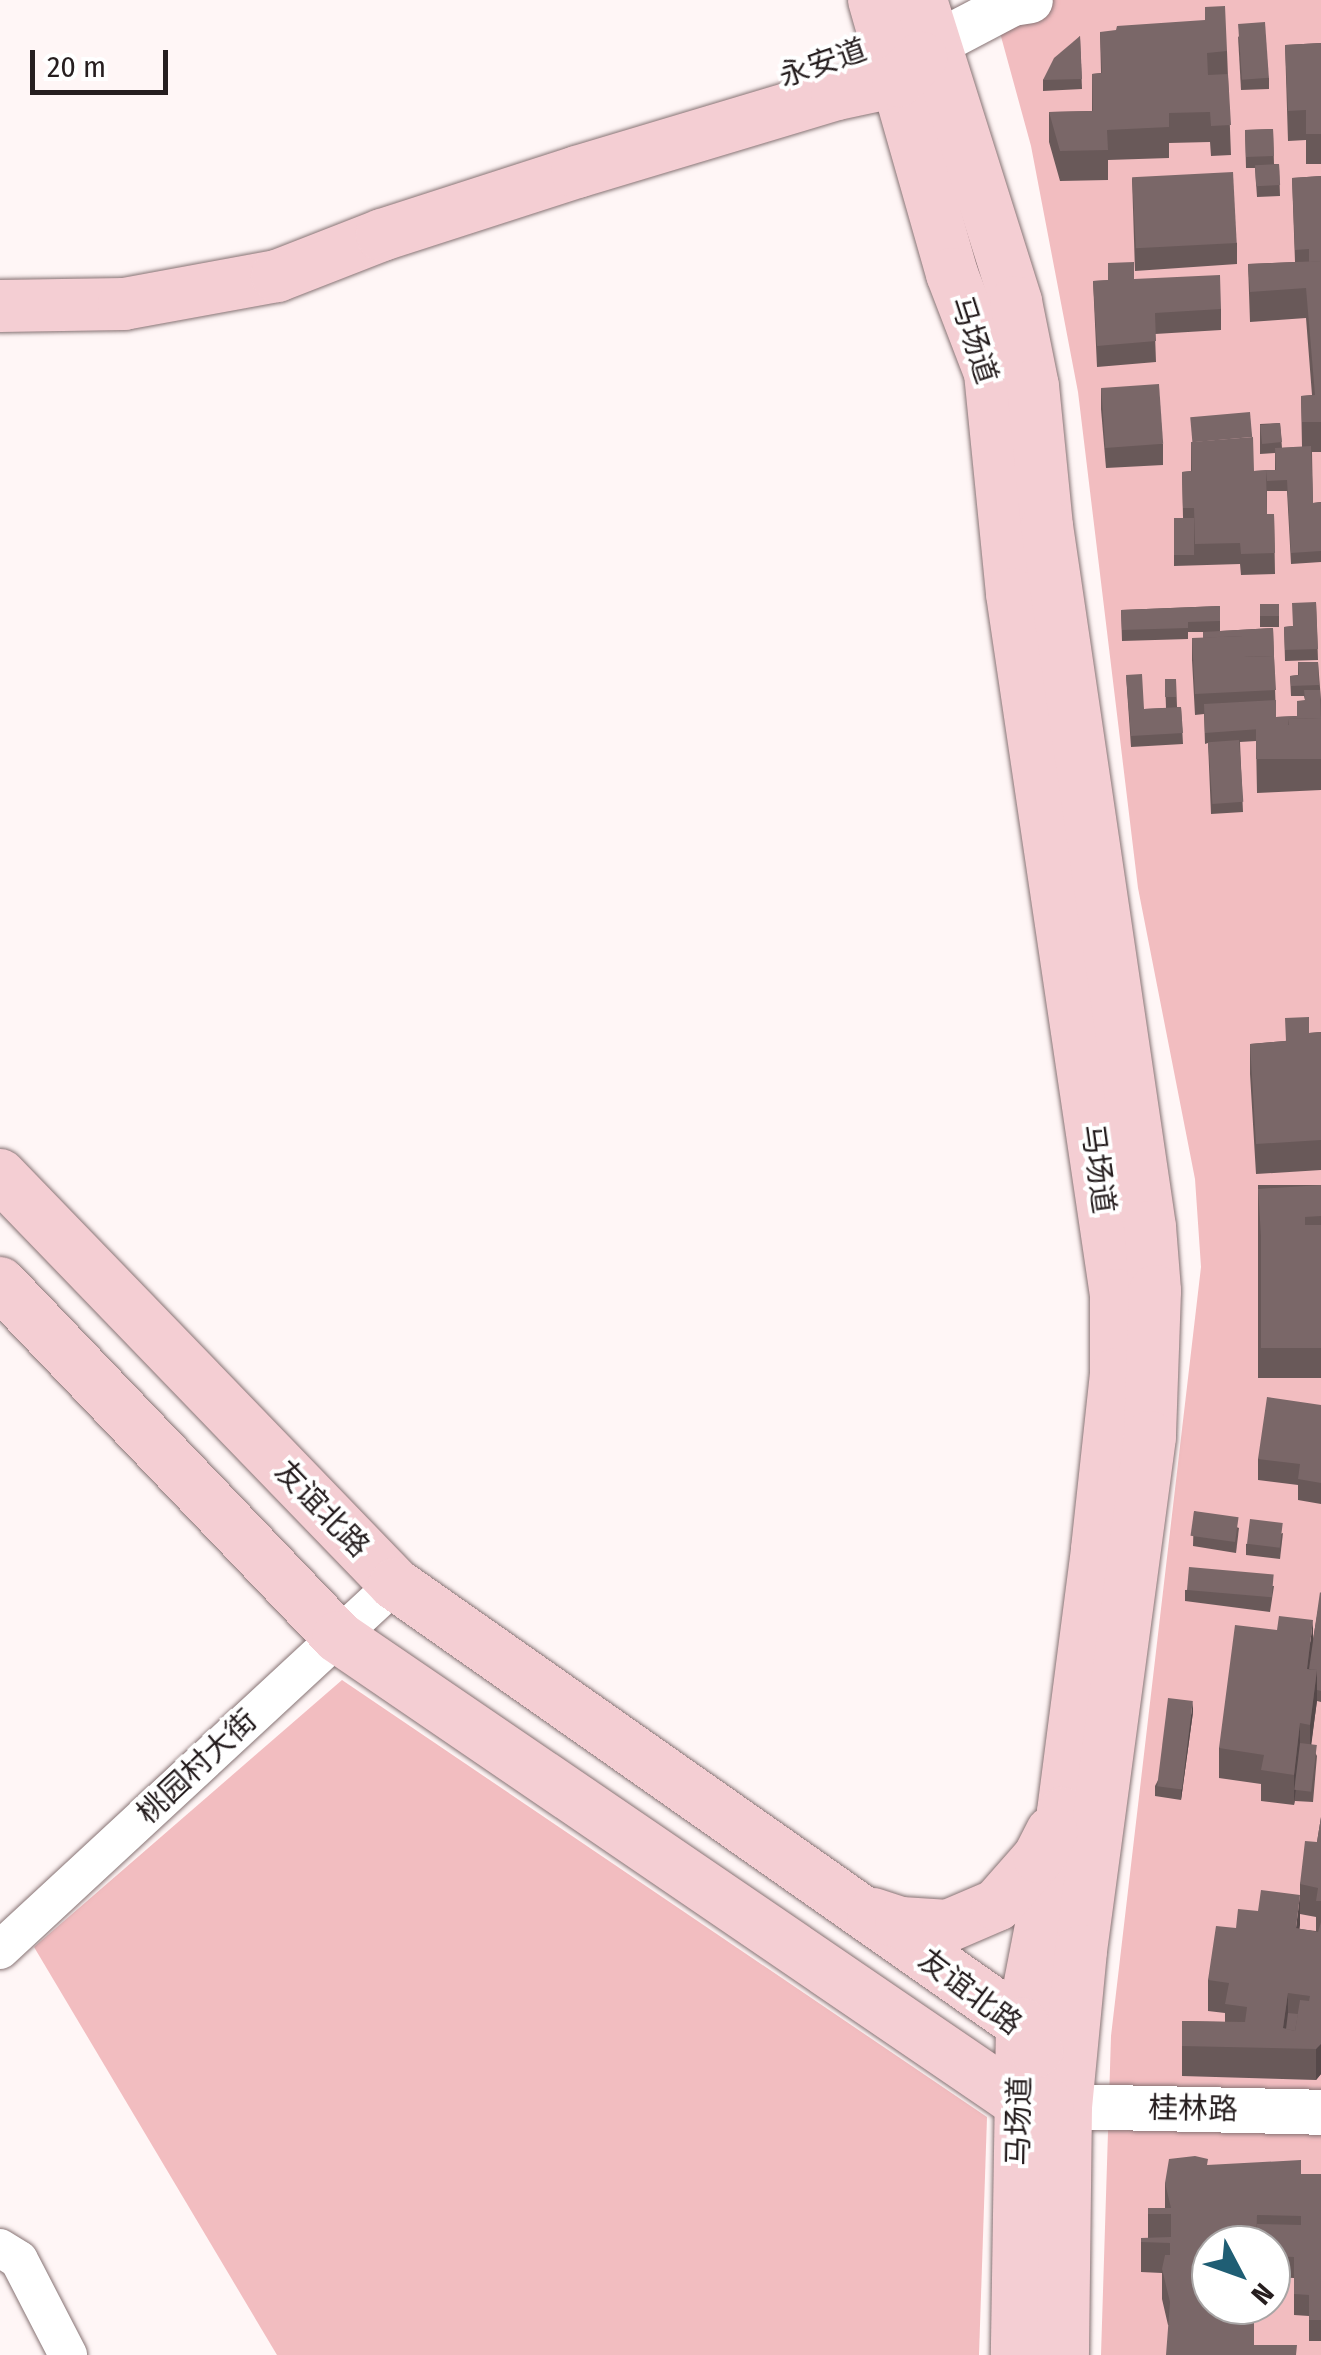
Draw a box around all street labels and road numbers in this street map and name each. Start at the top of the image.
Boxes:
street label: 永安道 [775,31,871,95]
street label: 马场道 [943,292,1005,388]
street label: 马场道 [1074,1122,1122,1216]
street label: 友谊北路 [267,1453,377,1565]
street label: 桃园村大街 [130,1703,264,1831]
street label: 友谊北路 [911,1942,1029,2042]
street label: 马场道 [1000,2076,1038,2166]
street label: 桂林路 [1148,2090,1238,2128]

